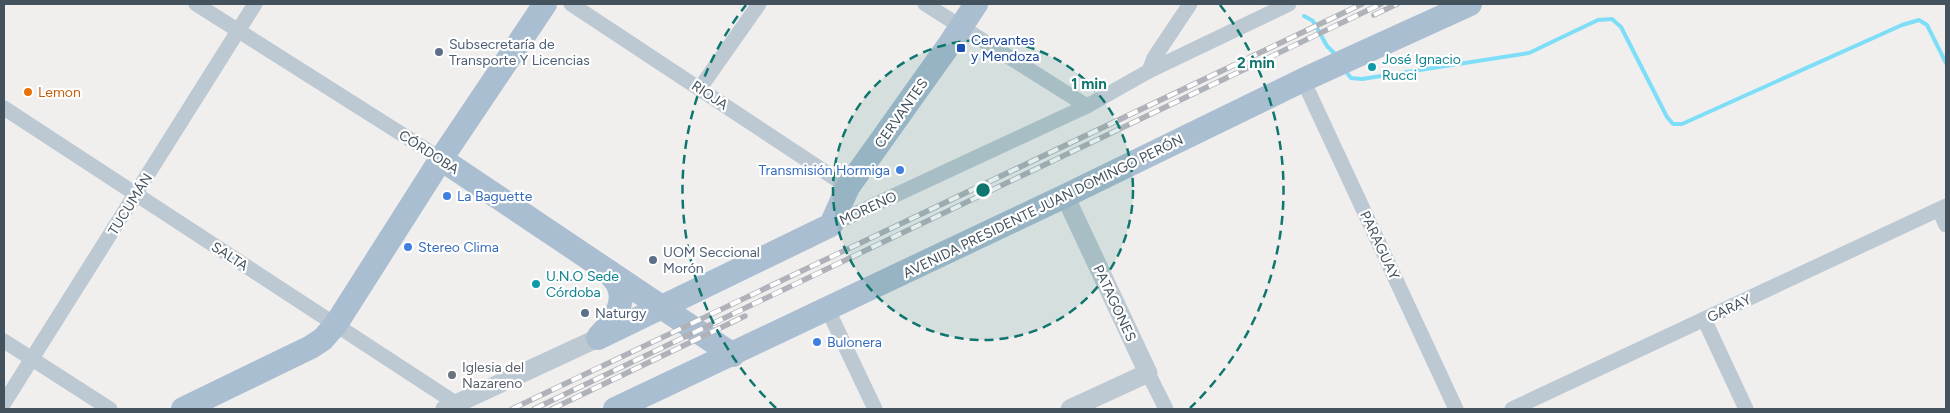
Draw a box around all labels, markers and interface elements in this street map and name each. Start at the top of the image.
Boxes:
place label: Cervantes y Mendoza [971,32,1039,65]
place label: Subsecretaría de Transporte Y Licencias [449,36,590,69]
marker: Cervantes y Mendoza [955,42,967,54]
marker: Subsecretaría de Transporte Y Licencias [433,46,445,58]
place label: José Ignacio Rucci [1382,51,1461,84]
text: 2 min [1237,54,1275,72]
marker: José Ignacio Rucci [1366,61,1378,73]
street label: CERVANTES [871,75,932,151]
text: 1 min [1071,75,1107,93]
street label: RIOJA [688,77,732,114]
place label: Lemon [38,84,81,101]
marker: Lemon [22,86,34,98]
street label: CÓRDOBA [395,127,462,178]
street label: AVENIDA PRESIDENTE JUAN DOMINGO PERÓN [900,131,1186,282]
place label: Transmisión Hormiga [759,162,890,179]
marker: Transmisión Hormiga [894,164,906,176]
street label: TUCUMÁN [105,170,156,238]
centre of rings [974,181,992,199]
place label: La Baguette [457,188,533,205]
street label: MORENO [837,188,900,229]
marker: La Baguette [441,190,453,202]
street label: PARAGUAY [1356,208,1403,283]
street label: SALTA [208,238,252,275]
place label: Stereo Clima [418,239,499,256]
marker: Stereo Clima [402,241,414,253]
place label: UOM Seccional Morón [663,244,760,277]
marker: UOM Seccional Morón [647,254,659,266]
street label: PATAGONES [1089,262,1140,344]
place label: U.N.O Sede Córdoba [546,268,619,301]
marker: U.N.O Sede Córdoba [530,278,542,290]
street label: GARAY [1704,291,1754,326]
place label: Naturgy [595,305,647,322]
marker: Naturgy [579,307,591,319]
place label: Bulonera [827,334,882,351]
marker: Bulonera [811,336,823,348]
place label: Iglesia del Nazareno [462,359,524,392]
marker: Iglesia del Nazareno [446,369,458,381]

